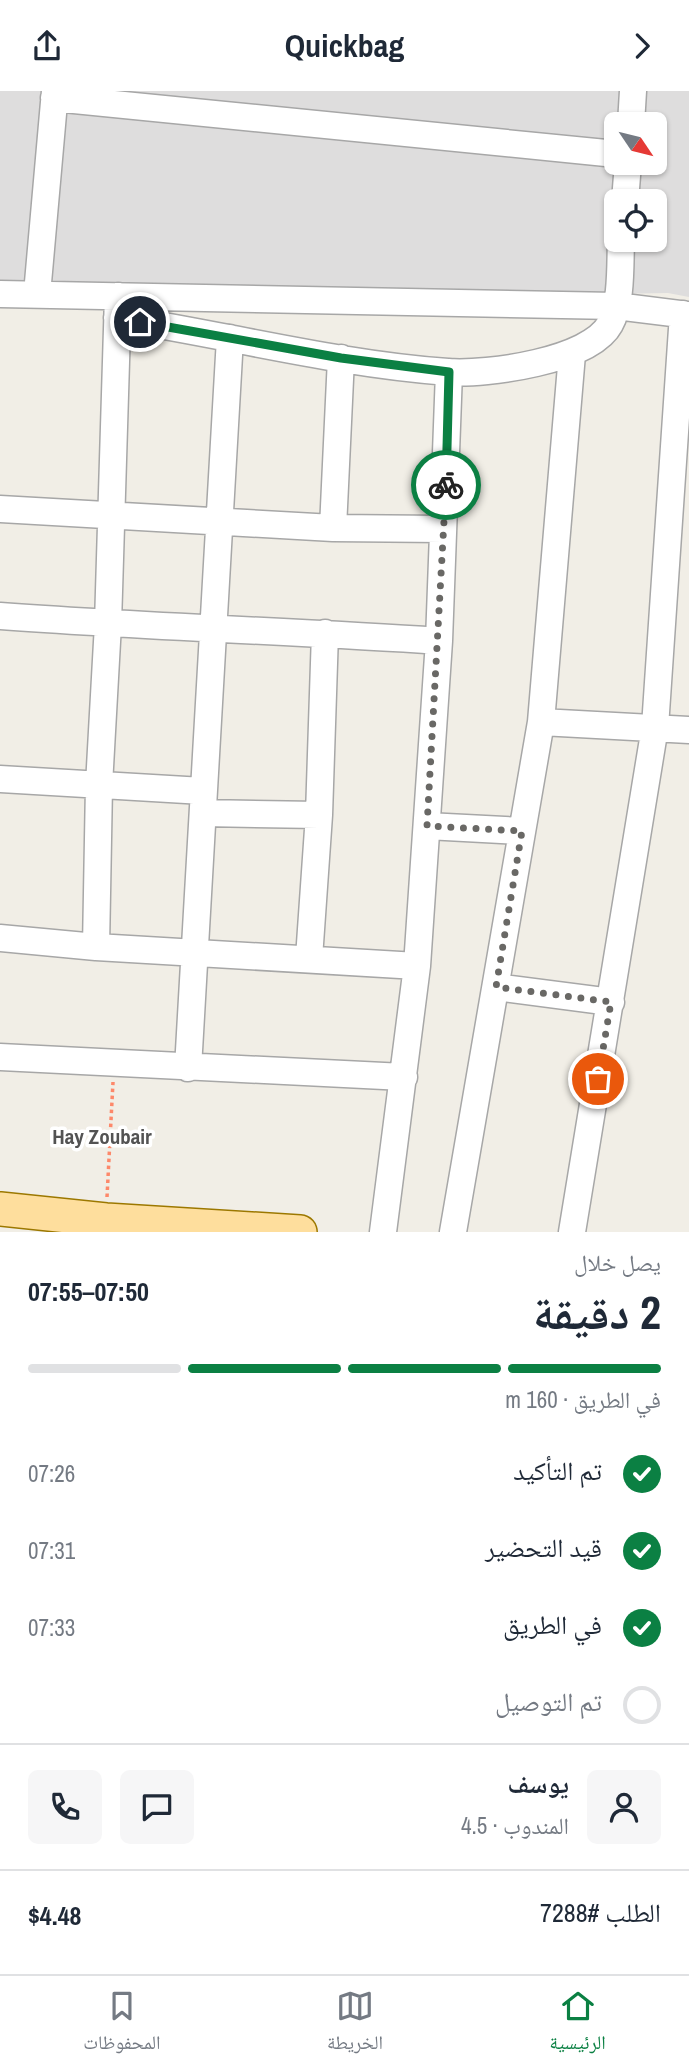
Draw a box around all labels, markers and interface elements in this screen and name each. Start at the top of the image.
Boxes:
text: Quickbag [285,24,404,67]
icon: share [28,27,66,65]
icon: forward [623,27,661,65]
north arrow [604,112,667,175]
map controls [604,112,667,252]
button: locate [604,189,667,252]
pin [110,292,170,352]
icon: home [121,303,159,341]
courier [411,450,481,520]
icon: bike [427,466,465,504]
pin [568,1049,628,1109]
icon: bag [579,1060,617,1098]
district label: Hay Zoubair [52,1122,152,1151]
text: يصل خلال [574,1247,661,1278]
text: 07:50–07:55 [28,1274,149,1309]
text: 2 دقيقة [533,1281,661,1343]
text: في الطريق · 160 m [505,1384,661,1415]
text: تم التأكيد [513,1453,602,1488]
icon: check [623,1455,661,1493]
text: 07:26 [28,1458,75,1489]
text: قيد التحضير [485,1530,602,1565]
icon: check [623,1532,661,1570]
text: 07:31 [28,1535,75,1566]
text: في الطريق [503,1607,602,1642]
icon: check [623,1609,661,1647]
text: 07:33 [28,1612,75,1643]
text: تم التوصيل [495,1684,602,1719]
text: يوسف [508,1766,569,1801]
button: phone [28,1770,102,1844]
button: chat [120,1770,194,1844]
button: person [587,1770,661,1844]
text: المندوب · 4.5 [461,1810,569,1841]
text: الطلب #7288 [540,1895,661,1930]
text: $4.48 [28,1898,81,1933]
tab: المحفوظات [83,1987,161,2061]
tab: الخريطة [327,1987,383,2061]
tab: الرئيسية [549,1987,606,2061]

